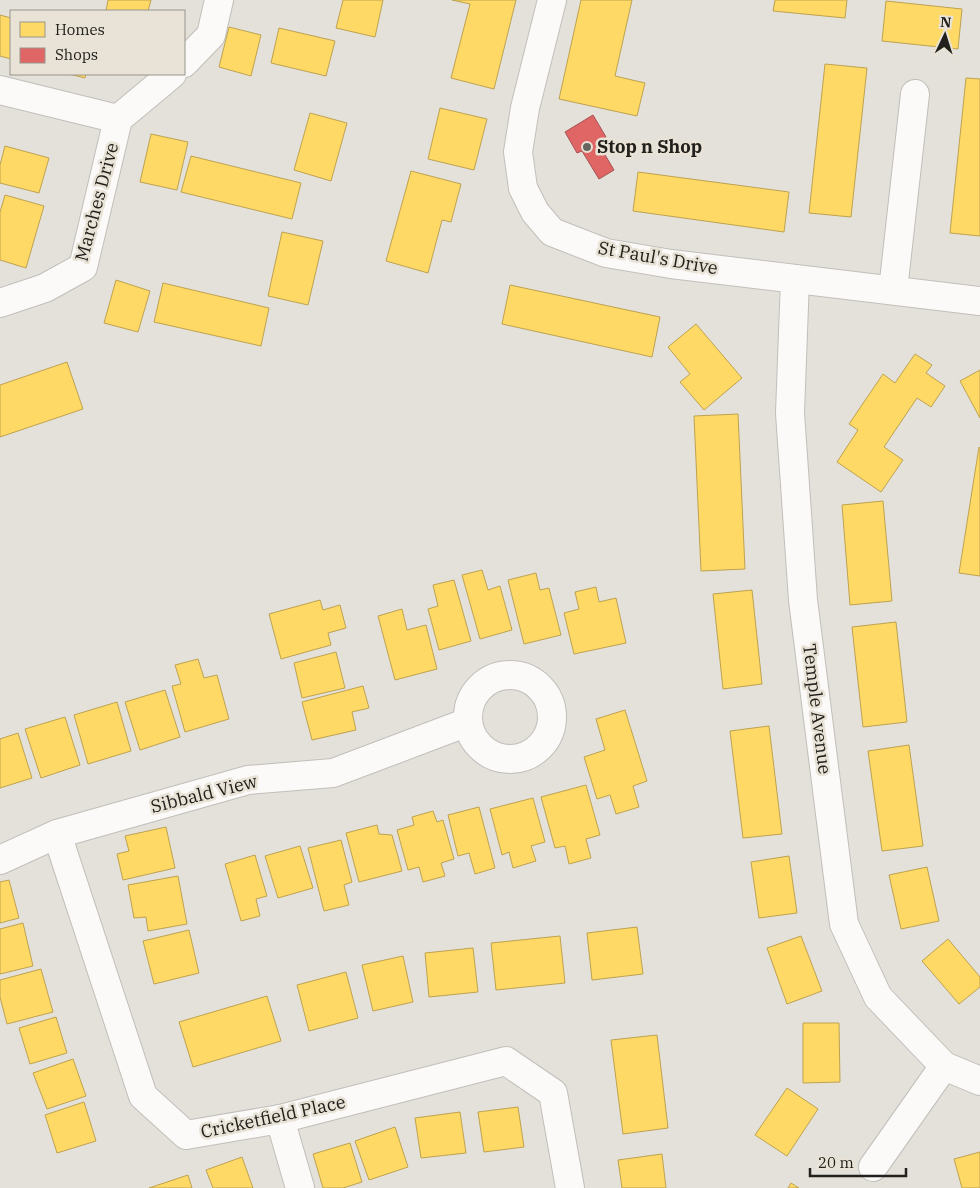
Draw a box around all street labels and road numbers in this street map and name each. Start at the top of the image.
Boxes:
street label: Marches Drive [70,140,123,264]
street label: St Paul's Drive [596,236,720,279]
street label: Temple Avenue [798,642,837,775]
street label: Sibbald View [148,769,260,818]
street label: Cricketfield Place [198,1090,347,1143]

